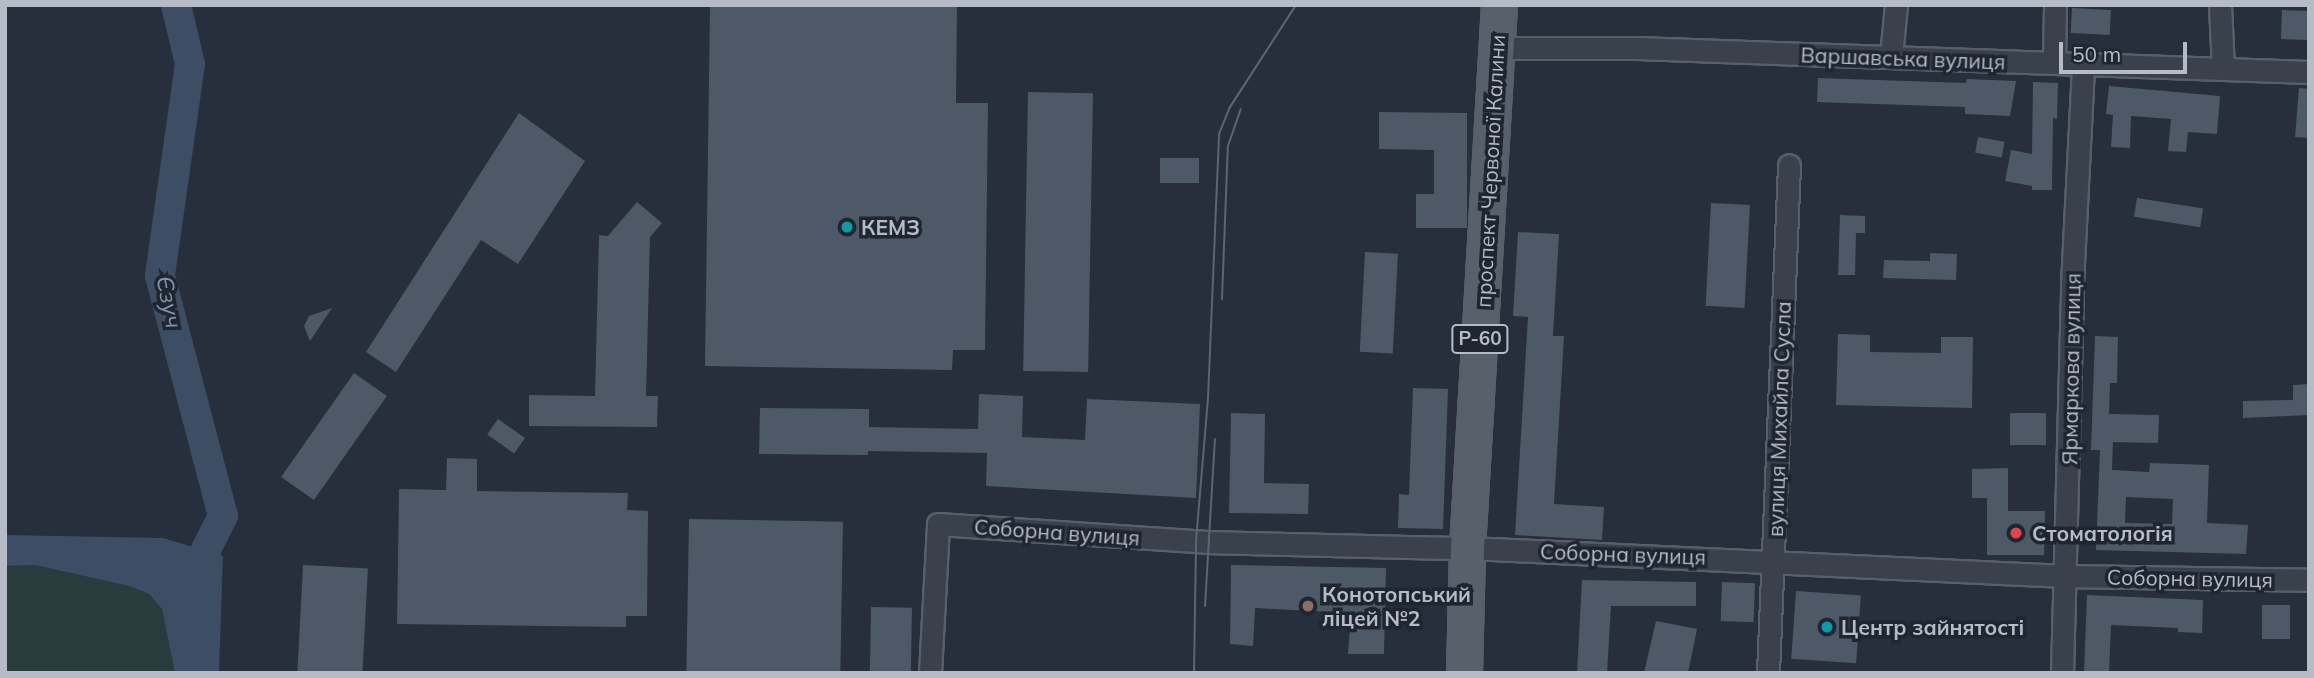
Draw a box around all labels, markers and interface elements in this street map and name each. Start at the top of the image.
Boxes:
scale bar [2062,28,2190,72]
street label: проспект Червоної Калини [1470,34,1510,308]
text: 50 m [2072,41,2121,67]
street label: Варшавська вулиця [1800,42,2006,74]
place label: КЕМЗ [861,214,920,240]
marker: КЕМЗ [839,219,855,235]
water label: Єзуч [150,273,188,331]
street label: Ярмаркова вулиця [2057,273,2085,465]
street label: вулиця Михайла Сусла [1762,301,1796,537]
road number: Р-60 [1450,324,1510,354]
street label: Соборна вулиця [973,514,1141,550]
place label: Стоматологія [2032,520,2173,546]
marker: Стоматологія [2006,523,2026,543]
street label: Соборна вулиця [1540,539,1706,569]
street label: Соборна вулиця [2107,564,2273,592]
place label: Конотопський ліцей №2 [1322,581,1471,631]
marker: Конотопський ліцей №2 [1300,598,1316,614]
place label: Центр зайнятості [1841,614,2024,640]
marker: Центр зайнятості [1819,619,1835,635]

